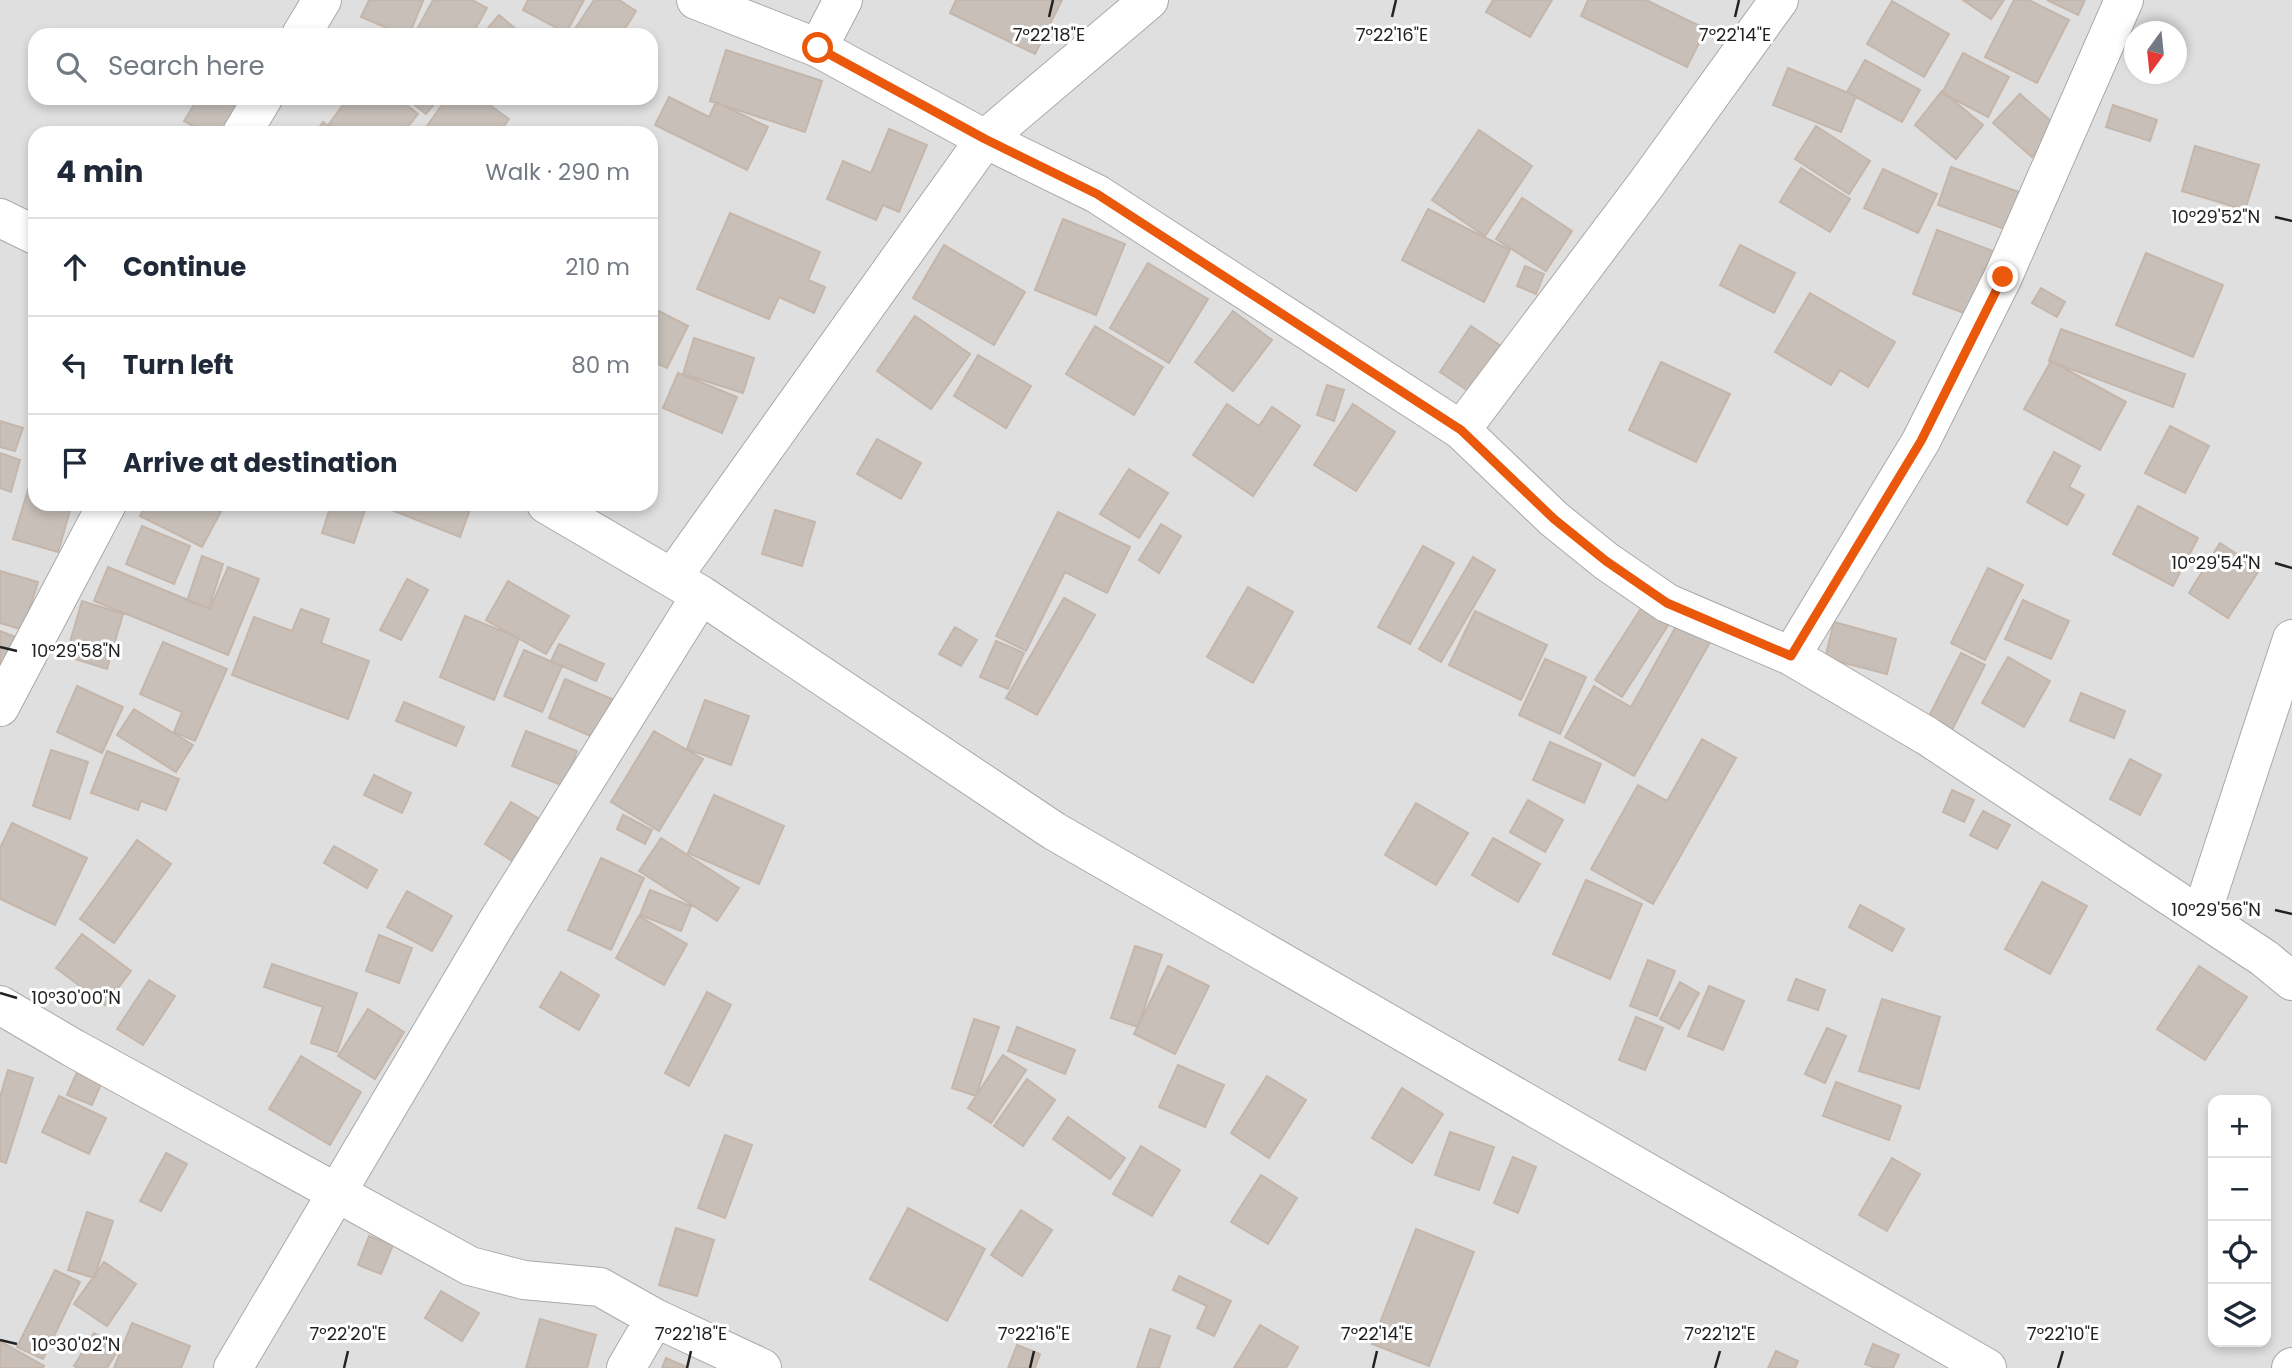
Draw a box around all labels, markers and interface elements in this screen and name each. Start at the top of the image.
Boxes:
north arrow [2124,21,2187,84]
text: 7°22'18"E [1013,22,1085,47]
text: 7°22'16"E [1356,22,1428,47]
text: 7°22'14"E [1699,22,1771,47]
search box [28,28,658,105]
route start [802,32,833,63]
icon: search [52,48,90,86]
text: Search here [108,48,265,84]
text: 4 min [56,150,144,193]
text: Walk · 290 m [485,156,630,188]
text: 10°29'52"N [2172,204,2260,229]
icon: ahead [56,248,94,286]
text: Continue [123,249,246,285]
text: 210 m [565,251,630,283]
route end [1987,261,2018,292]
icon: left [56,346,94,384]
text: Turn left [123,347,234,383]
text: 80 m [571,349,630,381]
icon: arrive [56,444,94,482]
text: Arrive at destination [123,445,398,481]
text: 10°29'54"N [2171,550,2261,575]
text: 10°29'58"N [31,638,121,663]
text: 10°29'56"N [2171,897,2261,922]
text: 10°30'00"N [31,985,121,1010]
map controls [2208,1095,2271,1347]
button: + [2208,1095,2271,1158]
button: − [2208,1158,2271,1221]
button: locate [2208,1221,2271,1284]
button: layers [2208,1284,2271,1347]
text: 7°22'20"E [310,1321,386,1346]
text: 7°22'18"E [655,1321,727,1346]
text: 7°22'16"E [998,1321,1070,1346]
text: 7°22'14"E [1341,1321,1413,1346]
text: 7°22'12"E [1684,1321,1756,1346]
text: 7°22'10"E [2027,1321,2099,1346]
text: 10°30'02"N [32,1332,120,1357]

